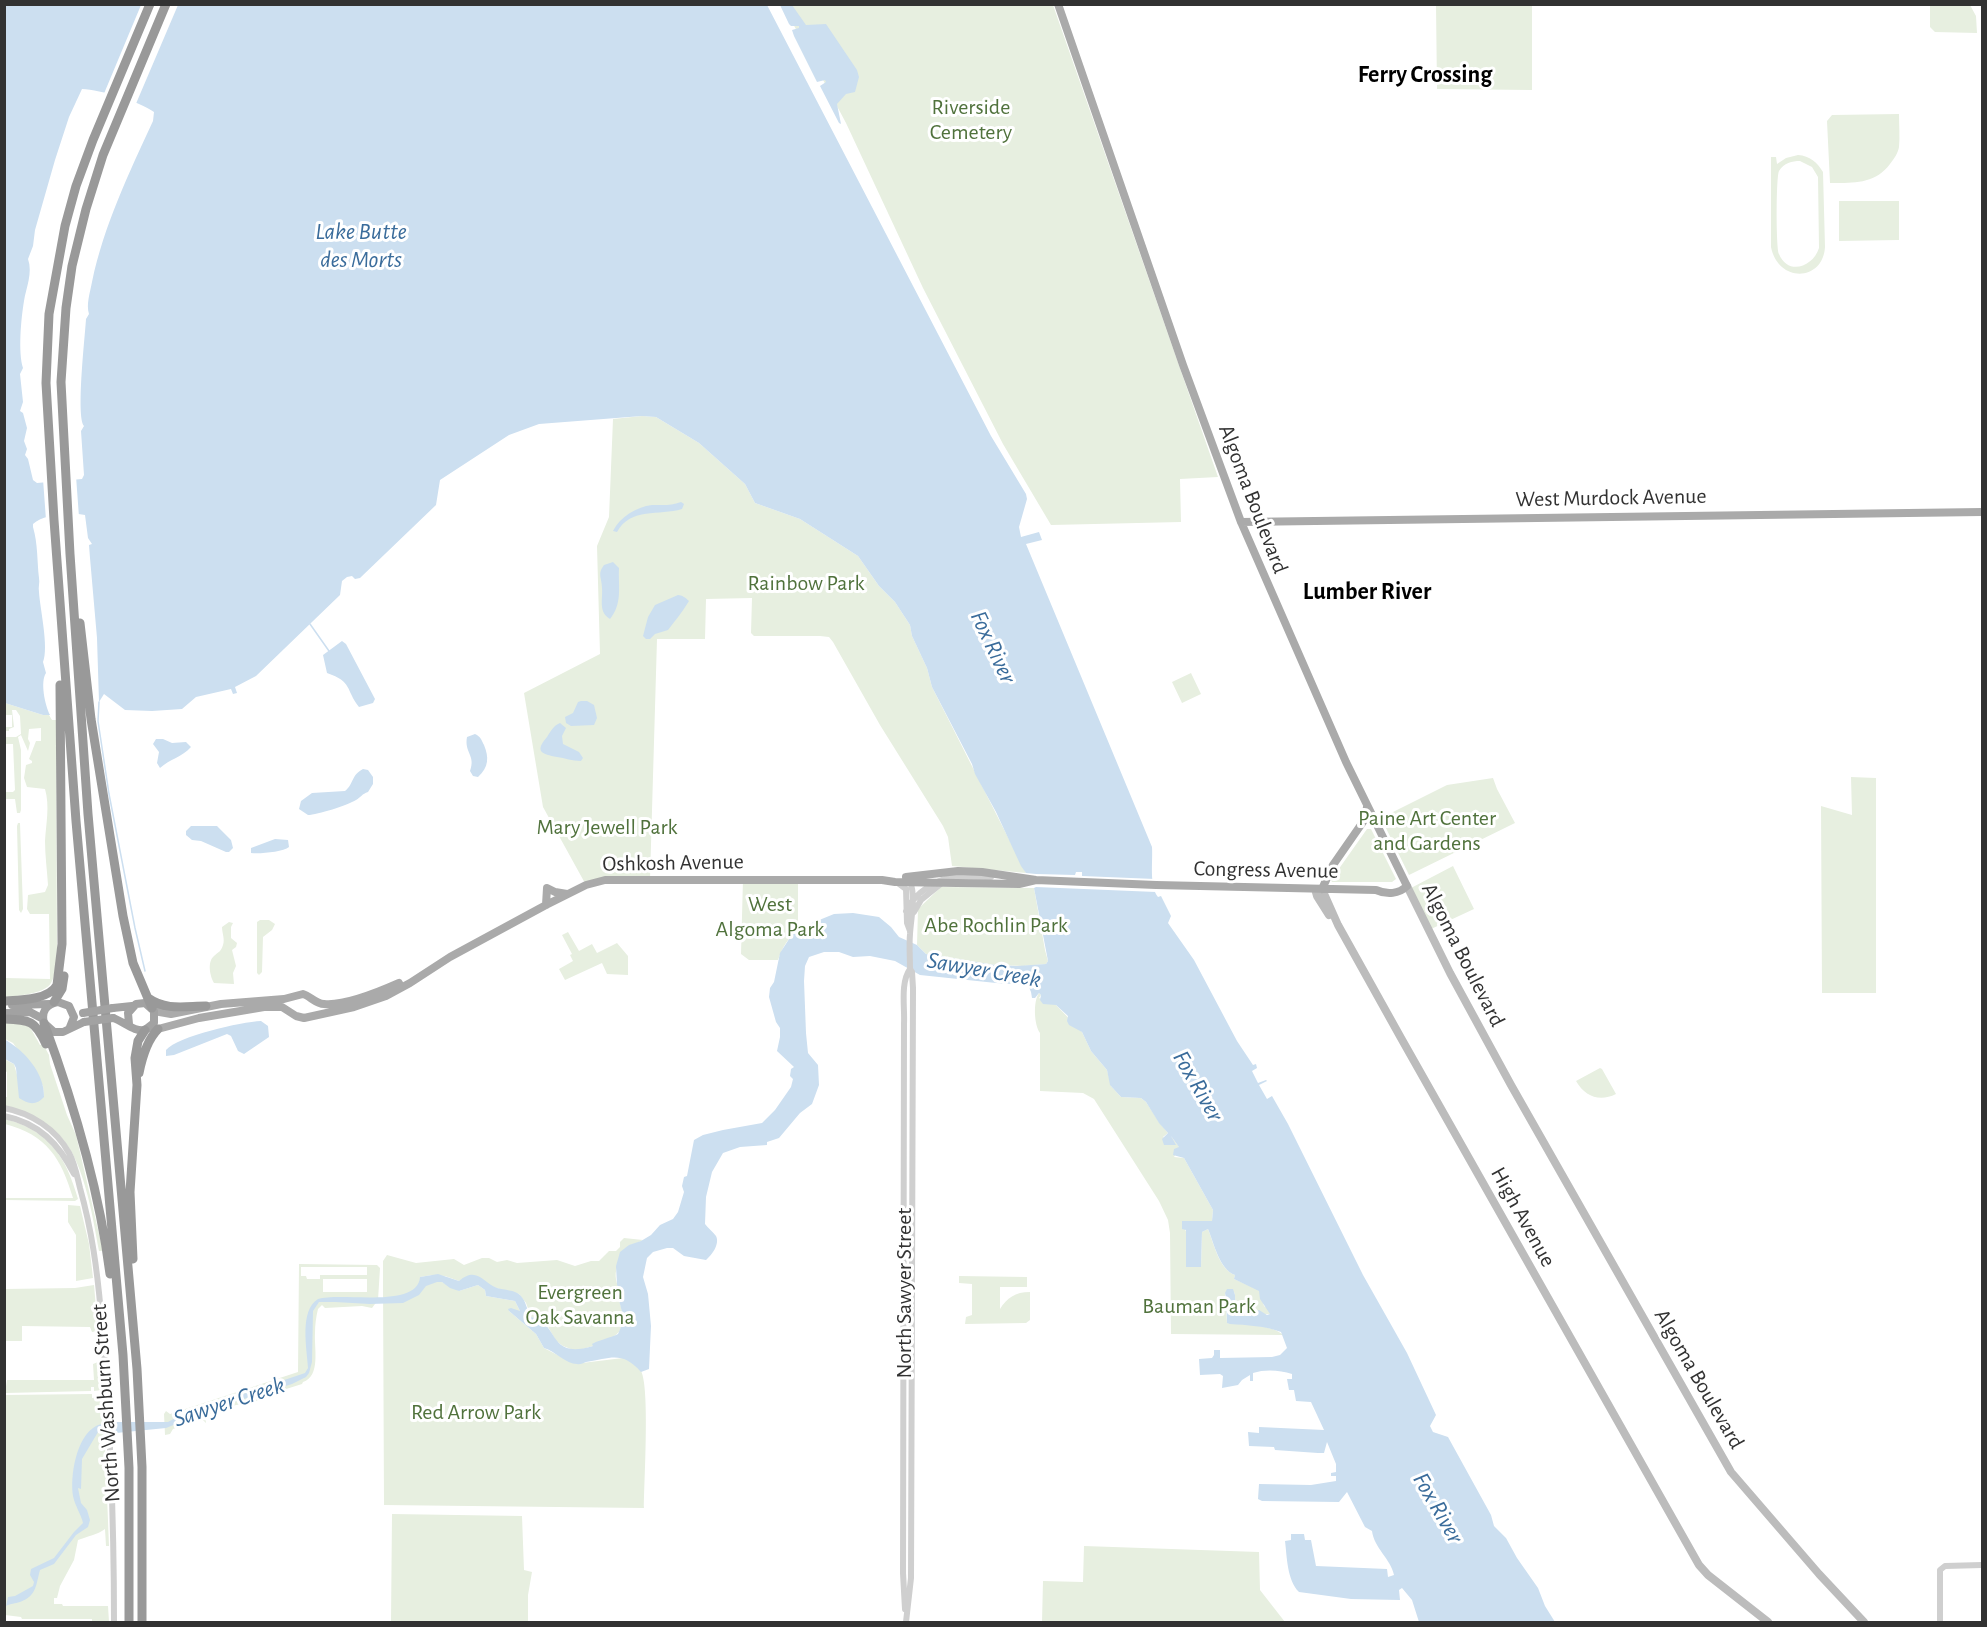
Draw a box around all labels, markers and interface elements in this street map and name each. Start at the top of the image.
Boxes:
district label: Ferry Crossing [1358,61,1492,89]
park label: Riverside Cemetery [930,94,1012,146]
water label: Lake Butte des Morts [315,218,407,274]
street label: Algoma Boulevard [1212,421,1294,577]
street label: West Murdock Avenue [1515,483,1707,513]
park label: Rainbow Park [748,570,864,596]
district label: Lumber River [1303,578,1431,606]
water label: Fox River [964,606,1022,688]
park label: Paine Art Center and Gardens [1358,805,1496,856]
park label: Mary Jewell Park [536,814,678,840]
street label: Oshkosh Avenue [602,849,744,877]
street label: Congress Avenue [1193,856,1339,884]
street label: Algoma Boulevard [1416,879,1510,1031]
park label: West Algoma Park [716,891,824,942]
park label: Abe Rochlin Park [924,912,1068,938]
water label: Sawyer Creek [925,946,1043,994]
water label: Fox River [1166,1046,1230,1126]
street label: High Avenue [1485,1162,1561,1272]
street label: North Sawyer Street [891,1208,917,1378]
park label: Evergreen Oak Savanna [525,1279,635,1330]
park label: Bauman Park [1142,1293,1256,1319]
street label: North Washburn Street [86,1303,126,1503]
street label: Algoma Boulevard [1648,1304,1750,1454]
water label: Sawyer Creek [170,1370,288,1434]
park label: Red Arrow Park [411,1399,541,1425]
water label: Fox River [1406,1468,1470,1548]

